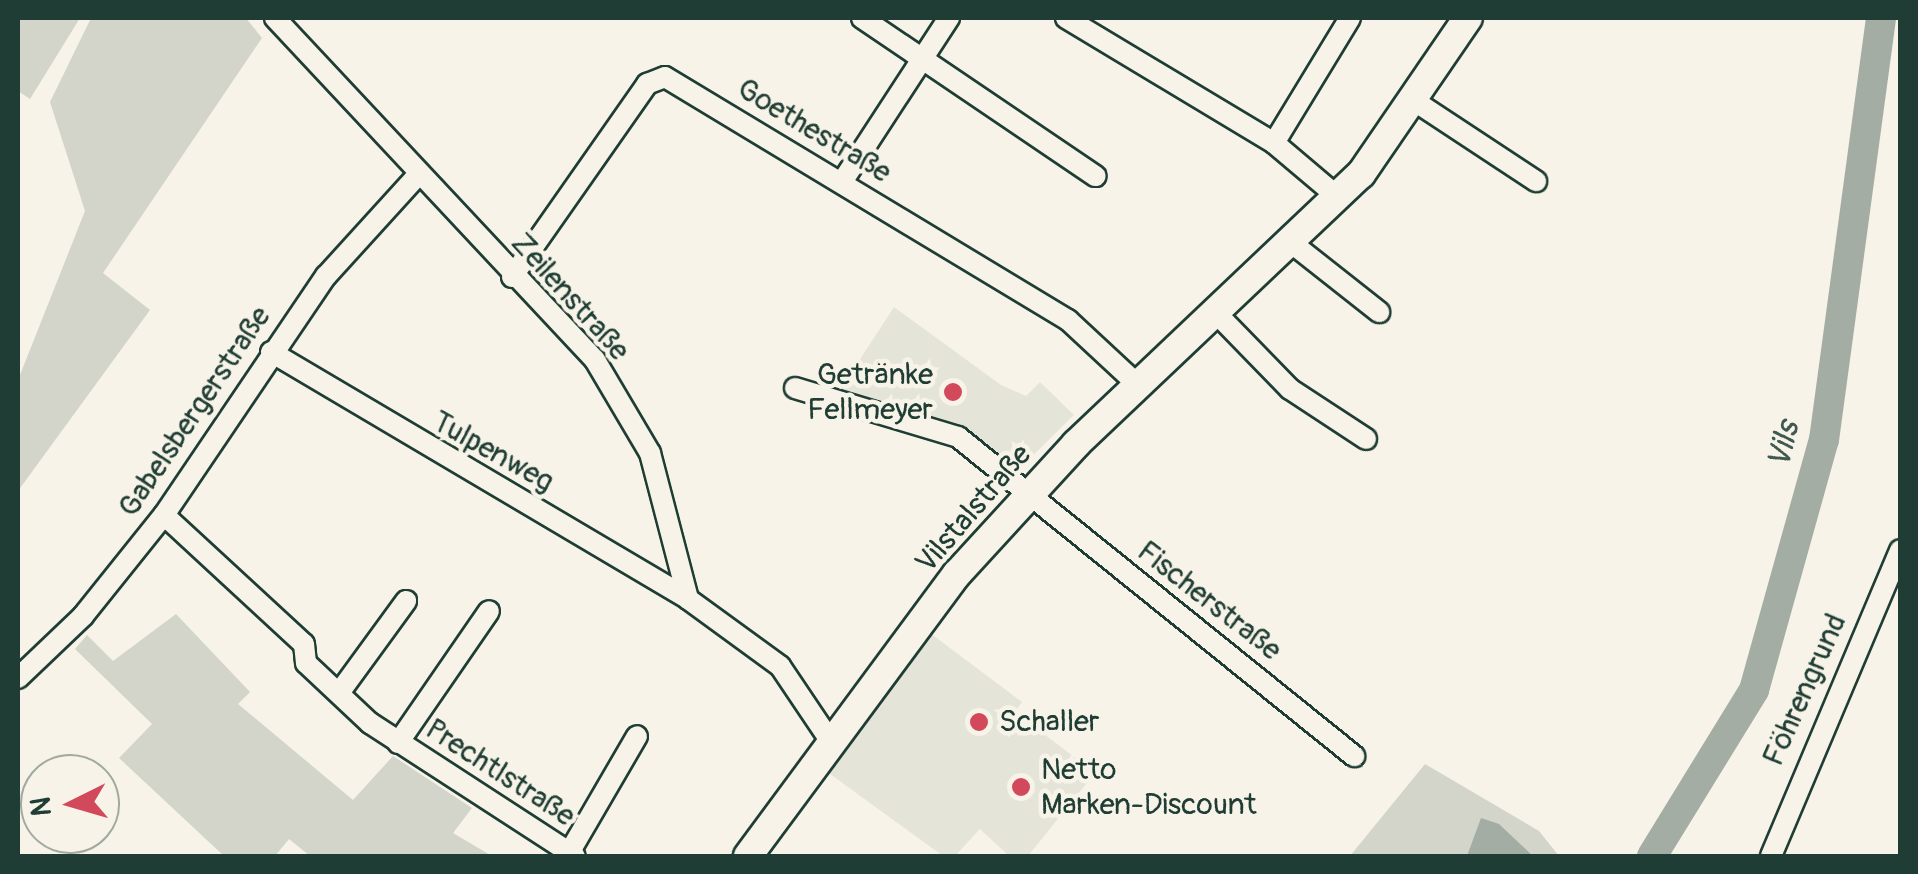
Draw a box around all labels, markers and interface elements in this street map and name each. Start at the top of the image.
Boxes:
street label: Goethestraße [731,71,897,191]
street label: Zeilenstraße [503,226,637,368]
street label: Gabelsbergerstraße [111,300,279,524]
place label: Getränke Fellmeyer [807,357,933,428]
marker: Getränke Fellmeyer [942,381,964,403]
street label: Tulpenweg [426,404,560,500]
water label: Vils [1760,418,1808,472]
street label: Vilstalstraße [908,437,1040,581]
street label: Fischerstraße [1130,534,1288,668]
street label: Föhrengrund [1756,609,1854,771]
place label: Schaller [999,704,1100,740]
street label: Prechtlstraße [419,711,581,835]
marker: Schaller [968,711,990,733]
place label: Netto Marken-Discount [1041,752,1256,822]
north arrow [20,754,120,854]
marker: Netto Marken-Discount [1010,776,1032,798]
text: N [23,796,60,817]

